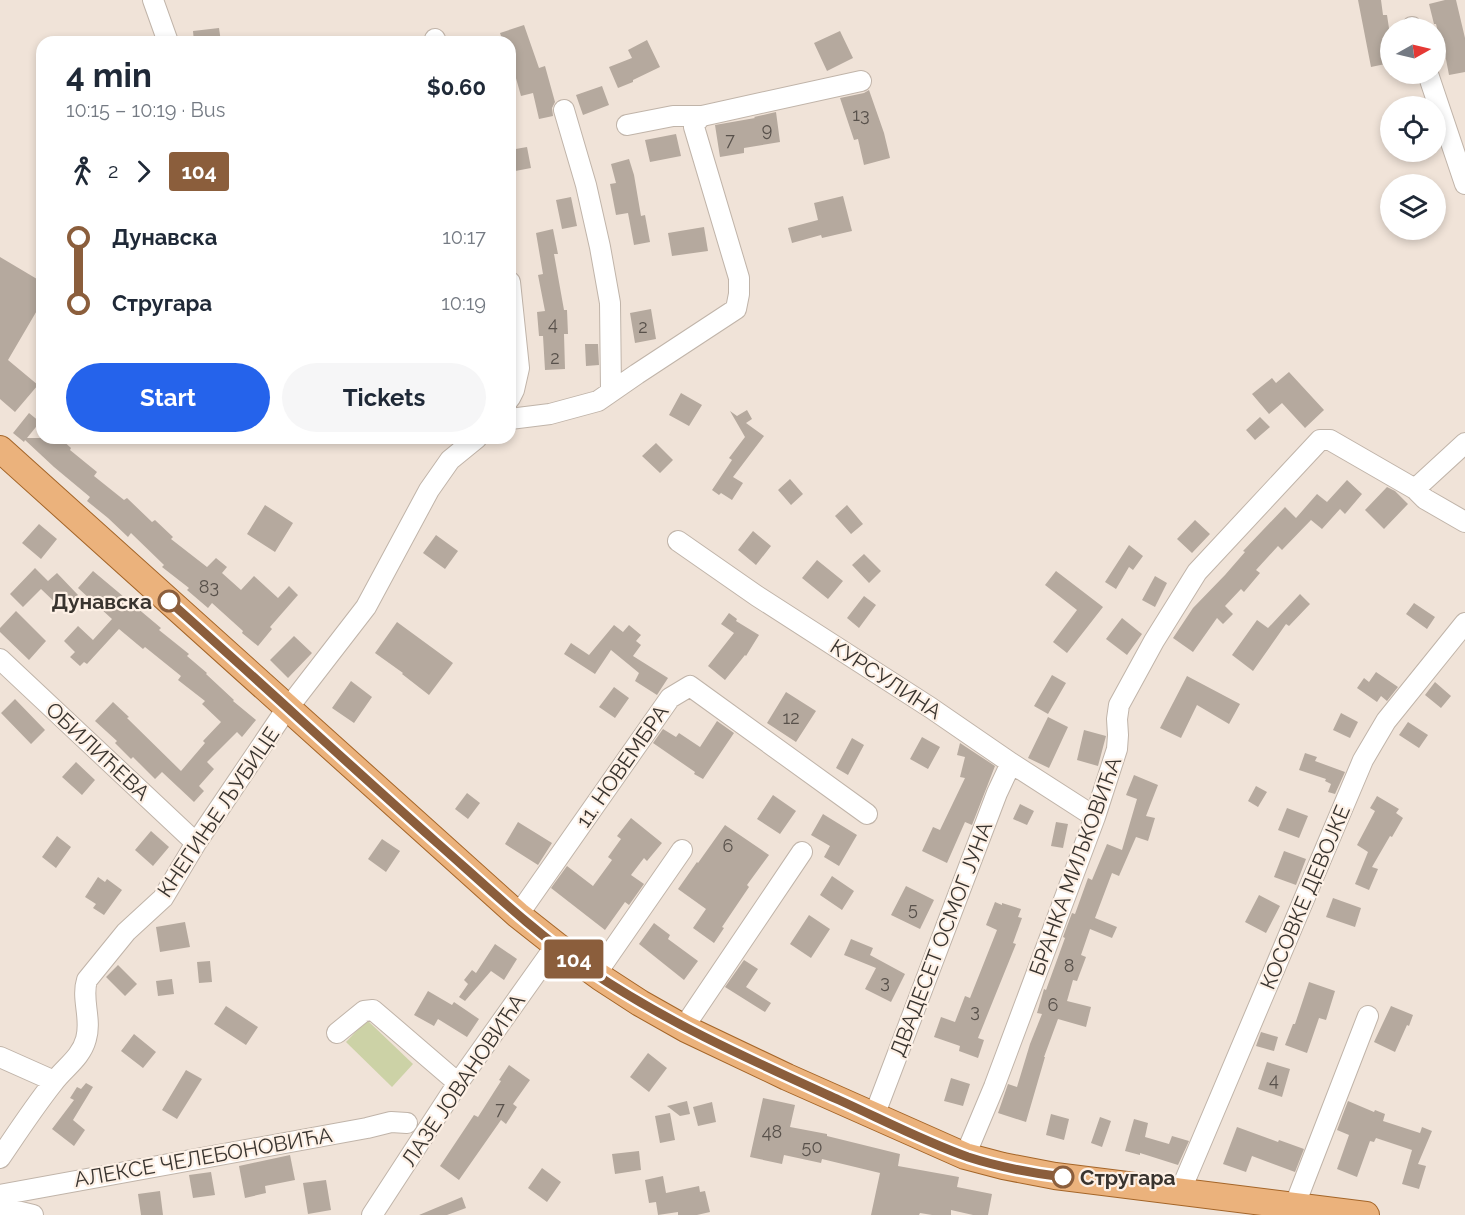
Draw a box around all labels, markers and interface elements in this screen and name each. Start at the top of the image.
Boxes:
north arrow [1380,18,1446,84]
map controls [1380,18,1446,240]
text: 4 min [66,56,152,95]
text: $0.60 [427,74,486,100]
button: locate [1380,96,1446,162]
text: 10:15 – 10:19 · Bus [66,98,225,122]
house number: 13 [852,104,870,125]
house number: 9 [762,119,772,140]
house number: 7 [725,129,735,150]
icon: walk [66,155,99,188]
icon: forward [127,155,160,188]
text: 2 [108,159,118,183]
text: 104 [181,159,217,184]
button: layers [1380,174,1446,240]
text: Дунавска [112,224,217,250]
text: 10:17 [442,225,486,249]
text: Стругара [112,290,212,316]
text: 10:19 [441,291,486,315]
house number: 4 [548,313,558,334]
house number: 2 [638,316,648,337]
house number: 2 [550,347,560,368]
button: Start [66,363,270,432]
button: Tickets [282,363,486,432]
house number: 83 [199,576,219,597]
place label: Дунавска [52,589,152,614]
marker: Дунавска [158,590,180,612]
street label: КУРСУЛИНА [826,634,946,724]
street label: ОБИЛИЋЕВА [41,697,155,805]
street label: 11. НОВЕМБРА [571,700,673,832]
house number: 12 [782,707,800,728]
street label: КНЕГИЊЕ ЉУБИЦЕ [152,722,284,902]
street label: БРАНКА МИЉКОВИЋА [1024,753,1126,979]
street label: КОСОВКЕ ДЕВОЈКЕ [1255,801,1355,993]
street label: ДВАДЕСЕТ ОСМОГ ЈУНА [885,818,997,1060]
house number: 6 [723,835,734,856]
house number: 5 [908,898,918,919]
line badge: 104 [540,940,608,978]
text: 104 [556,947,592,972]
house number: 8 [1064,955,1074,976]
house number: 3 [880,971,890,992]
street label: ЛАЗЕ ЈОВАНОВИЋА [396,989,530,1171]
house number: 6 [1048,994,1059,1015]
house number: 3 [970,1000,980,1021]
house number: 4 [1269,1069,1279,1090]
house number: 7 [495,1098,505,1119]
house number: 48 [762,1121,782,1142]
street label: АЛЕКСЕ ЧЕЛЕБОНОВИЋА [72,1122,334,1192]
house number: 50 [802,1136,822,1157]
place label: Стругара [1080,1165,1176,1190]
marker: Стругара [1052,1166,1074,1188]

